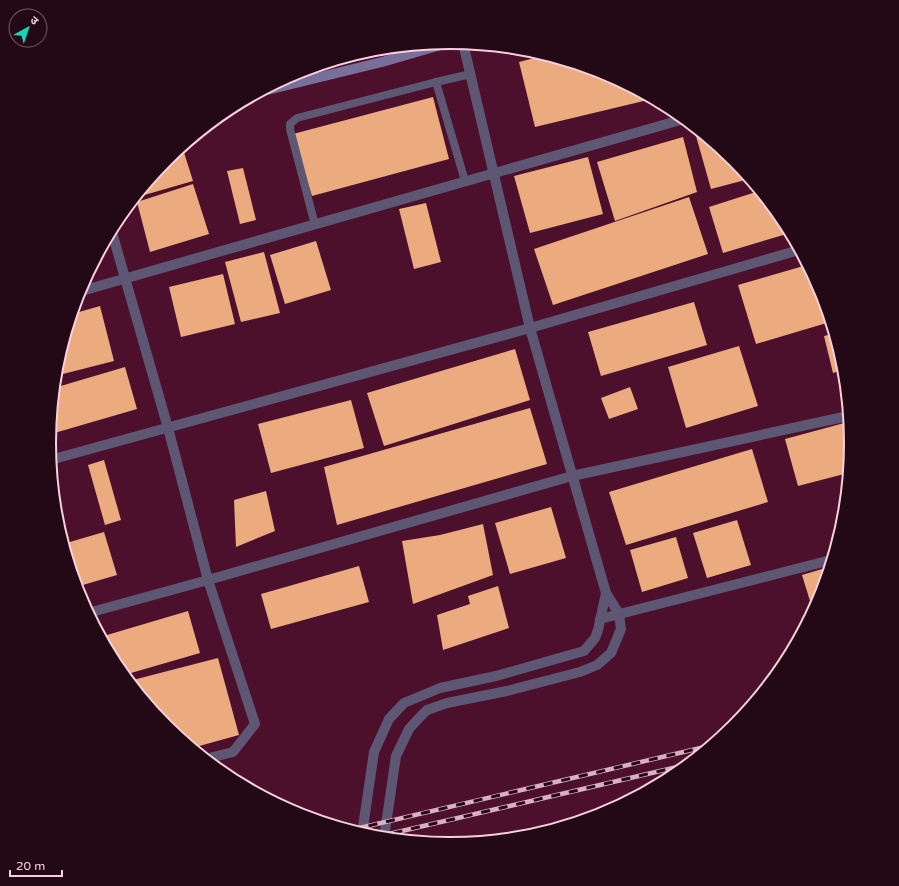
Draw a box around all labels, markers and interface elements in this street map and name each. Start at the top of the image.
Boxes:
north arrow [8,8,48,48]
text: उ [27,14,41,28]
scale bar [10,852,62,878]
text: 20 m [16,859,45,873]

